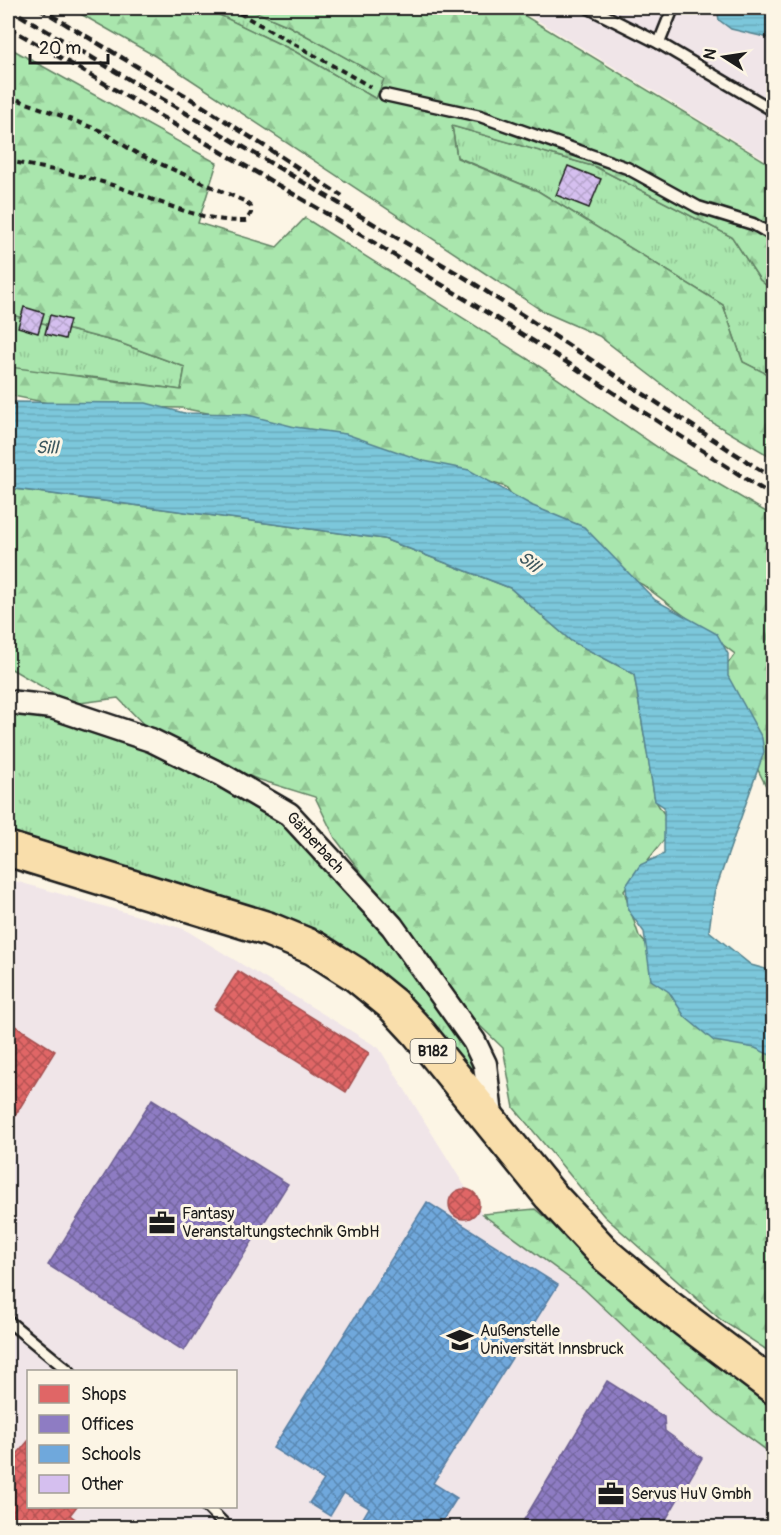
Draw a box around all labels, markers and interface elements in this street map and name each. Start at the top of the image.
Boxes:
scale bar [30,27,108,65]
north arrow [694,27,754,87]
text: 20 m [39,37,81,60]
text: N [699,47,721,61]
water label: Sill [36,436,60,460]
water label: Sill [513,546,546,579]
street label: Gärberbach [282,808,348,877]
road number: B182 [410,1039,456,1063]
place label: Fantasy Veranstaltungstechnik GmbH [182,1204,379,1242]
office icon: Fantasy Veranstaltungstechnik GmbH [147,1208,177,1238]
place label: Außenstelle Universität Innsbruck [480,1321,624,1359]
school or university icon: Außenstelle Universität Innsbruck [445,1325,475,1355]
legend [27,1370,237,1508]
text: Shops [81,1383,126,1406]
text: Offices [81,1413,133,1436]
text: Schools [81,1443,141,1466]
text: Other [81,1473,124,1496]
office icon: Servus HuV Gmbh [596,1479,626,1509]
place label: Servus HuV Gmbh [631,1484,751,1504]

